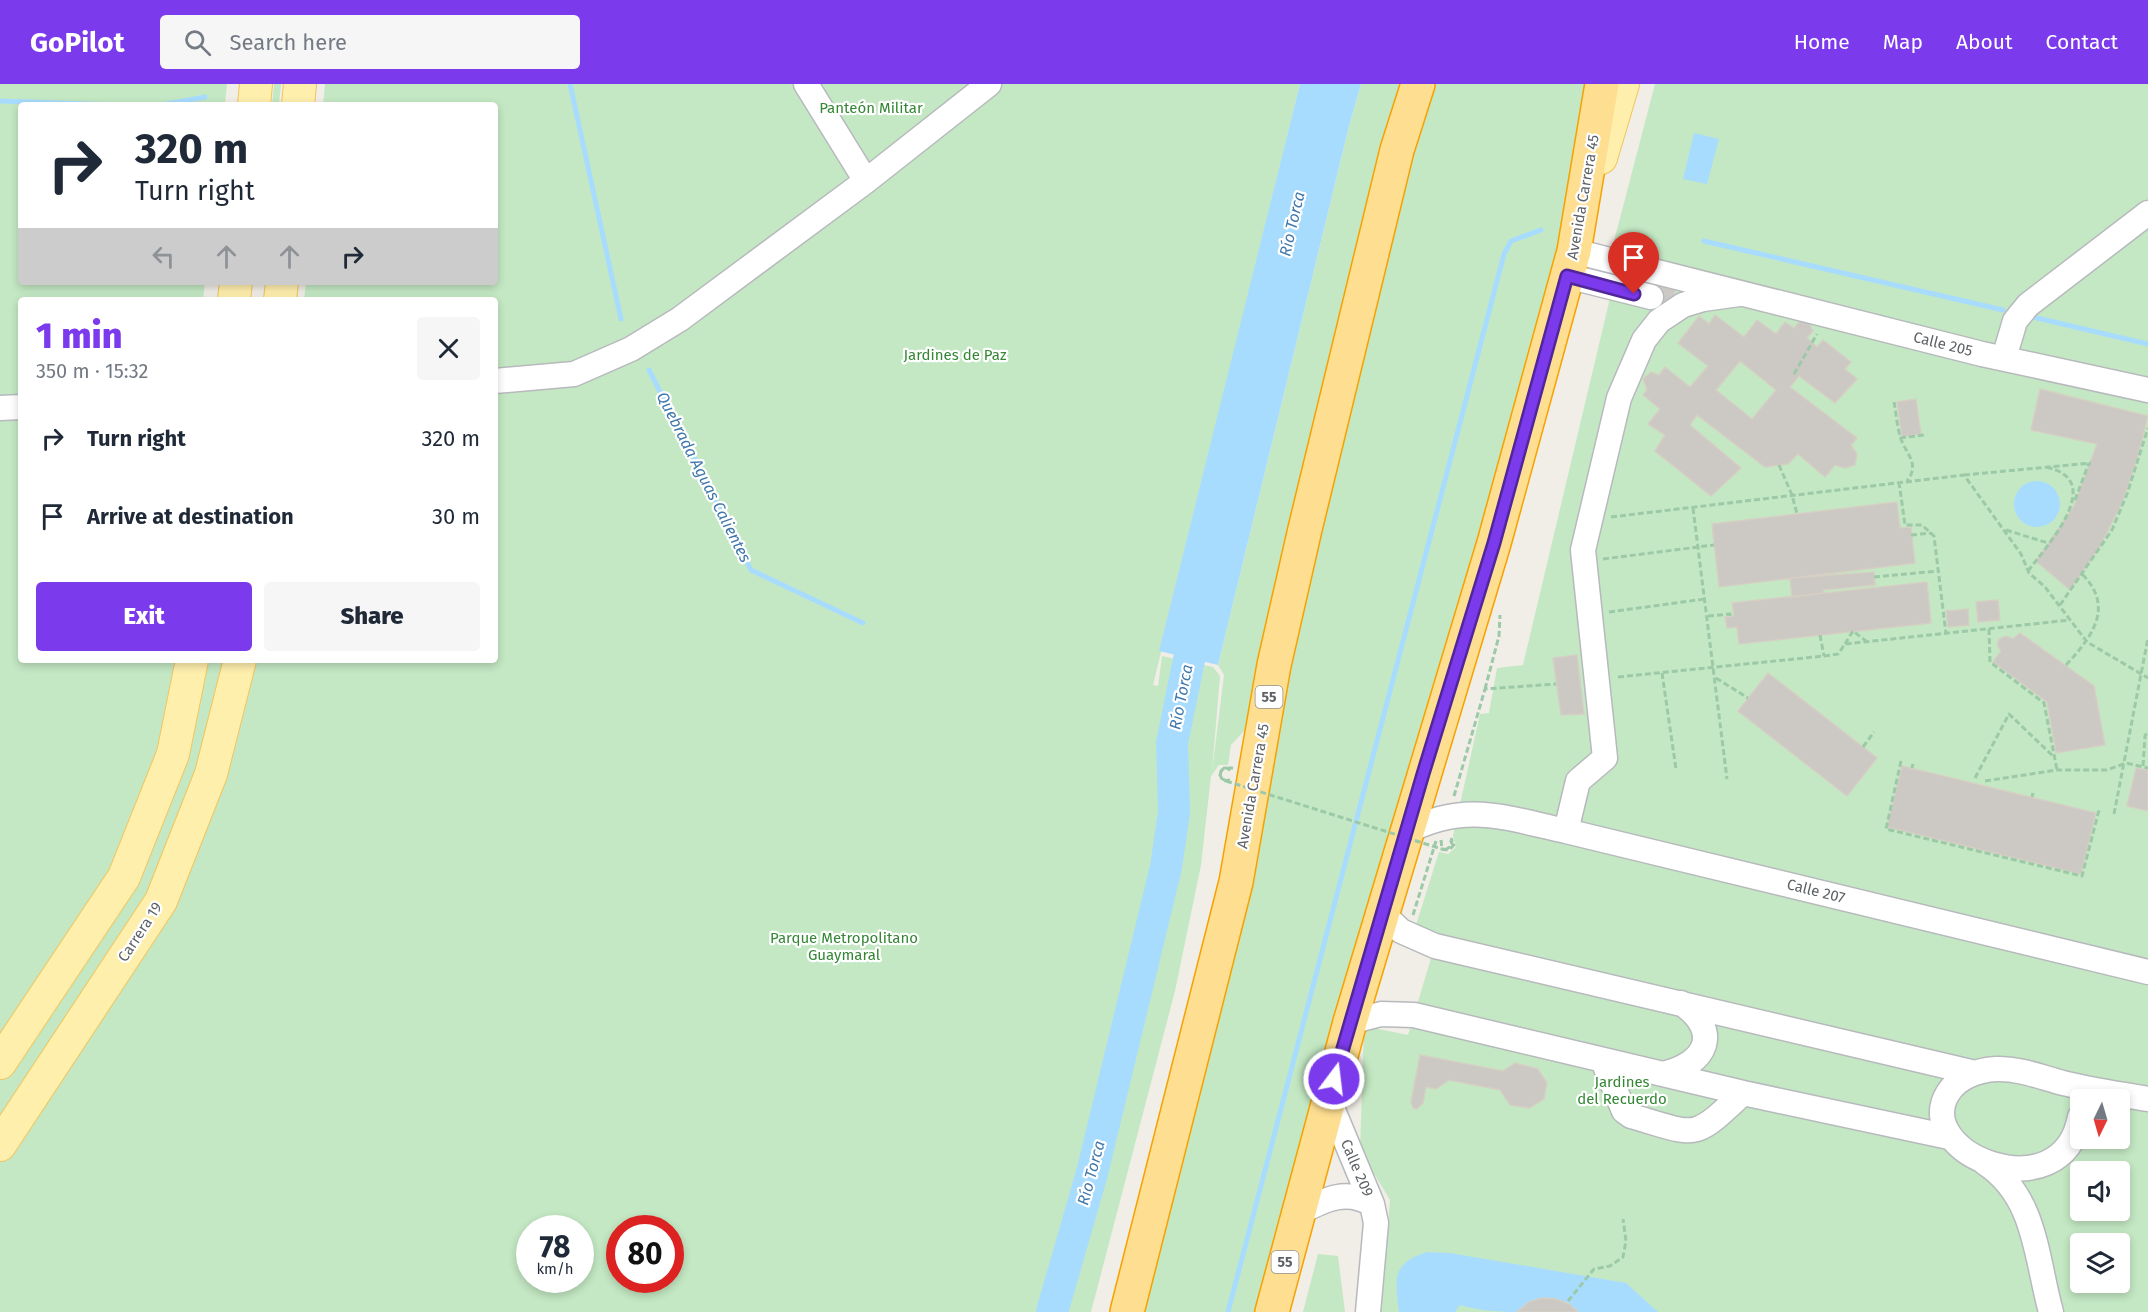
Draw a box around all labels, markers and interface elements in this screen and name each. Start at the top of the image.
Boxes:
search box [160,15,580,69]
text: GoPilot [30,26,124,59]
icon: search [181,26,214,59]
text: Search here [229,29,347,56]
text: Home [1794,29,1850,55]
text: Map [1883,29,1923,55]
text: About [1956,29,2013,55]
text: Contact [2046,29,2118,55]
park label: Panteón Militar [819,99,923,117]
text: 320 m [135,124,248,174]
icon: right [36,126,114,204]
street label: Avenida Carrera 45 [1563,133,1603,261]
text: Turn right [135,175,255,207]
water label: Río Torca [1275,190,1309,258]
pin [1608,232,1659,294]
icon: left [147,240,180,273]
icon: ahead [210,240,243,273]
icon: ahead [273,240,306,273]
icon: right [336,240,369,273]
icon: arrive [1617,241,1650,274]
text: 1 min [36,314,122,358]
button: close [417,317,480,380]
street label: Calle 205 [1912,328,1974,360]
park label: Jardines de Paz [904,346,1007,364]
text: 350 m · 15:32 [36,359,148,383]
water label: Quebrada Aguas Calientes [653,389,755,565]
icon: right [36,422,69,455]
text: Turn right [87,425,186,452]
text: 320 m [421,425,480,452]
icon: arrive [36,500,69,533]
text: Arrive at destination [87,503,294,530]
text: 30 m [432,503,480,530]
button: Exit [36,582,252,651]
button: Share [264,582,480,651]
water label: Río Torca [1165,663,1197,731]
road number: 55 [1256,686,1282,708]
street label: Avenida Carrera 45 [1233,722,1273,850]
street label: Calle 207 [1785,875,1847,907]
street label: Carrera 19 [114,899,166,965]
park label: Parque Metropolitano Guaymaral [770,929,918,964]
position arrow [1302,1047,1366,1111]
park label: Jardines del Recuerdo [1577,1073,1667,1108]
north arrow [2070,1089,2130,1149]
map controls [2070,1089,2130,1293]
street label: Calle 209 [1337,1137,1377,1200]
water label: Río Torca [1073,1139,1109,1207]
button: sound [2070,1161,2130,1221]
speed limit sign: 80 [606,1215,684,1293]
text: 78 [540,1229,570,1265]
button: layers [2070,1233,2130,1293]
road number: 55 [1272,1251,1298,1273]
text: km/h [536,1260,574,1278]

